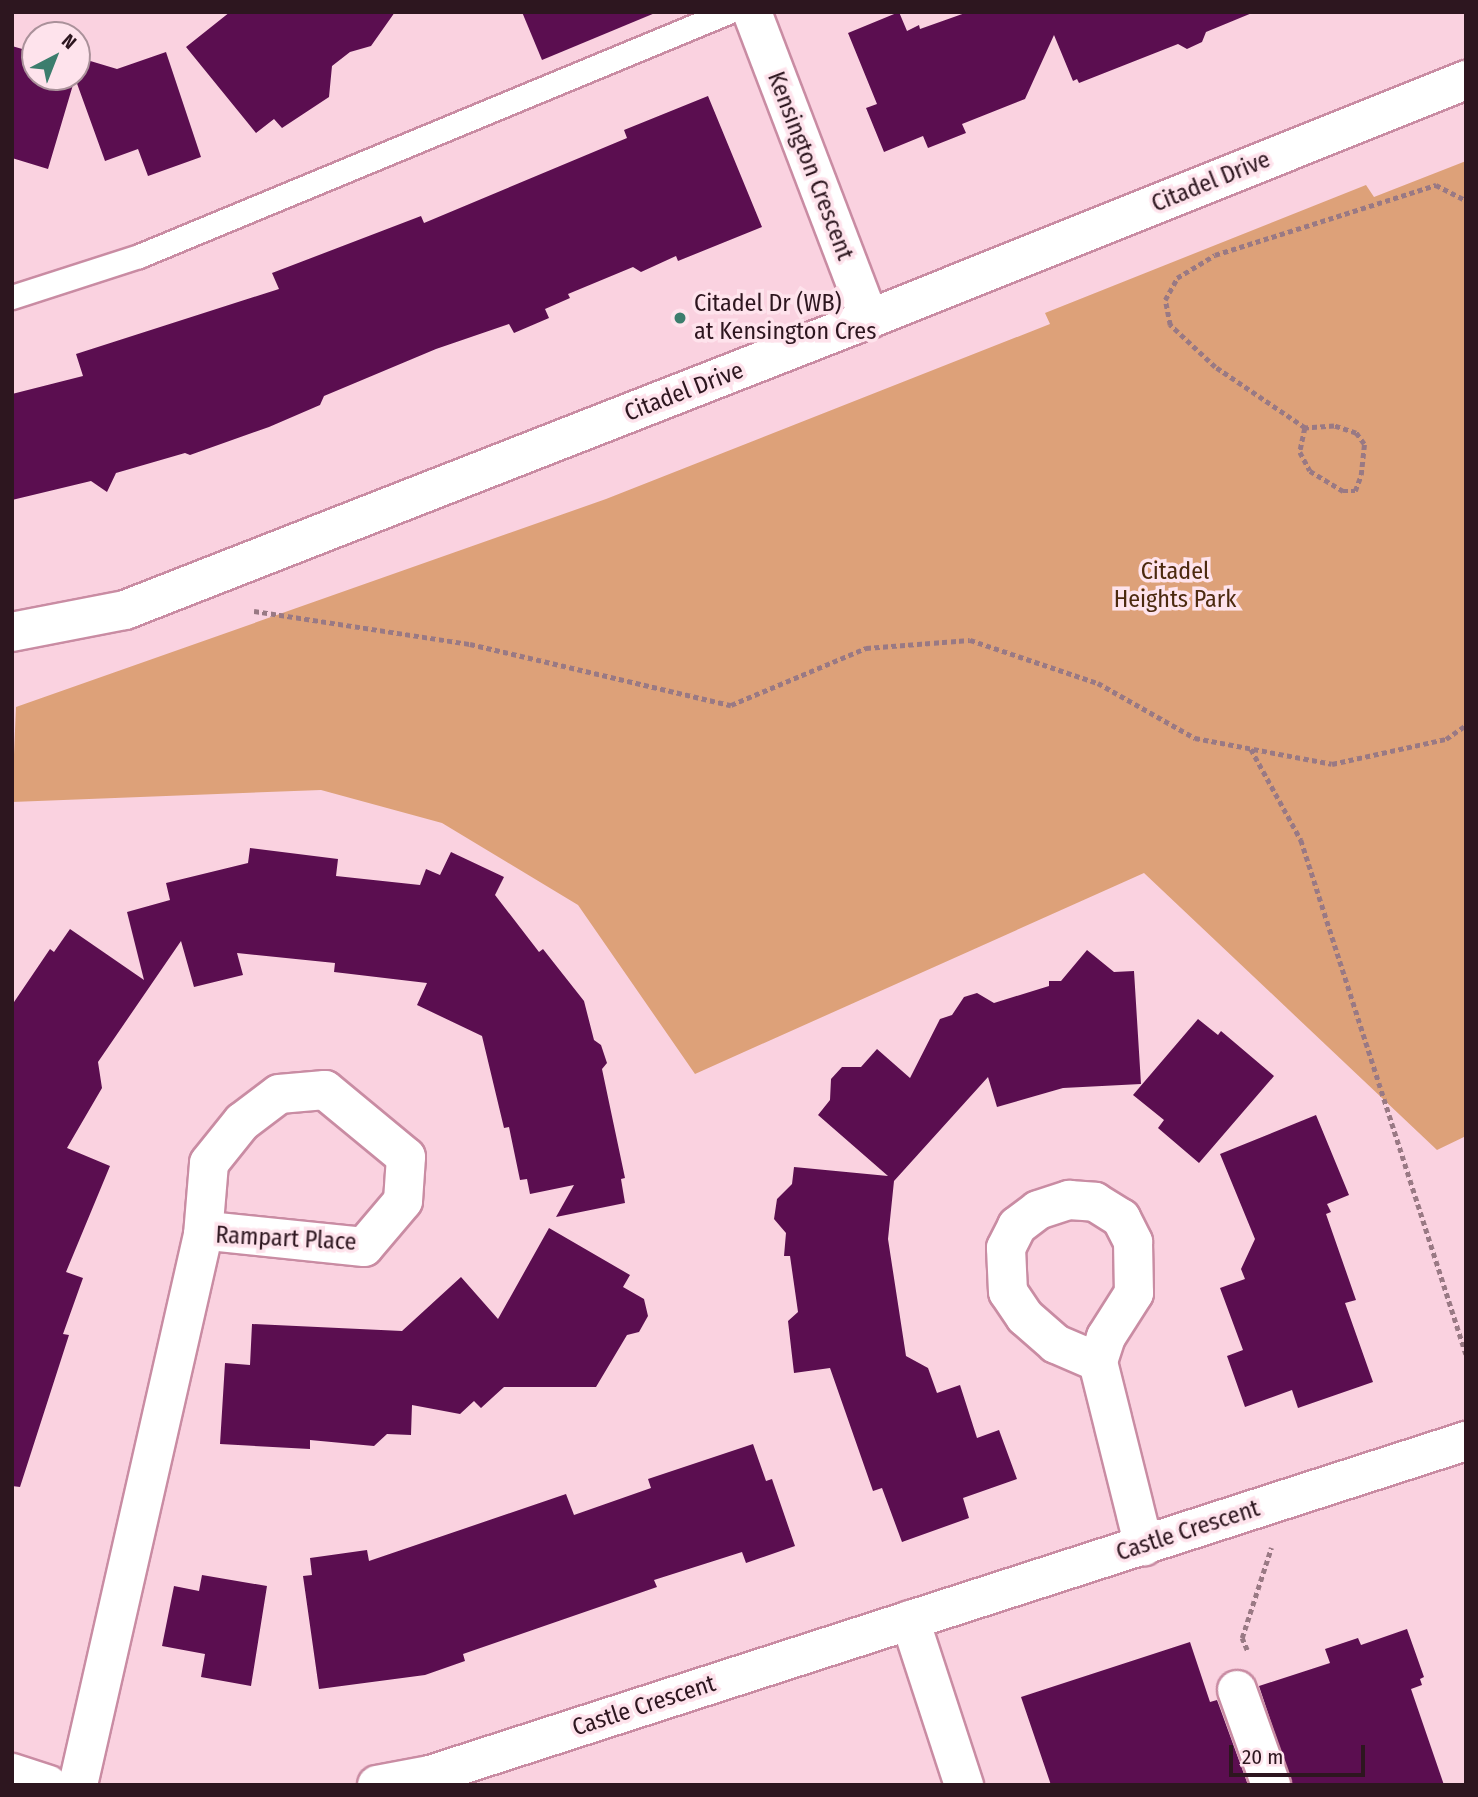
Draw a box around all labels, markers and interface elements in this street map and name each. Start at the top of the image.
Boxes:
north arrow [21,21,91,91]
text: N [57,29,81,54]
street label: Kensington Crescent [761,68,859,264]
street label: Citadel Drive [1148,145,1274,219]
place label: Citadel Dr (WB) at Kensington Cres [694,290,876,346]
marker: Citadel Dr (WB) at Kensington Cres [672,310,688,326]
street label: Citadel Drive [620,356,748,428]
park label: Citadel Heights Park [1114,558,1236,614]
street label: Rampart Place [215,1221,357,1257]
street label: Castle Crescent [1113,1494,1263,1568]
street label: Castle Crescent [569,1669,719,1743]
scale bar [1233,1730,1370,1774]
text: 20 m [1242,1744,1283,1770]

